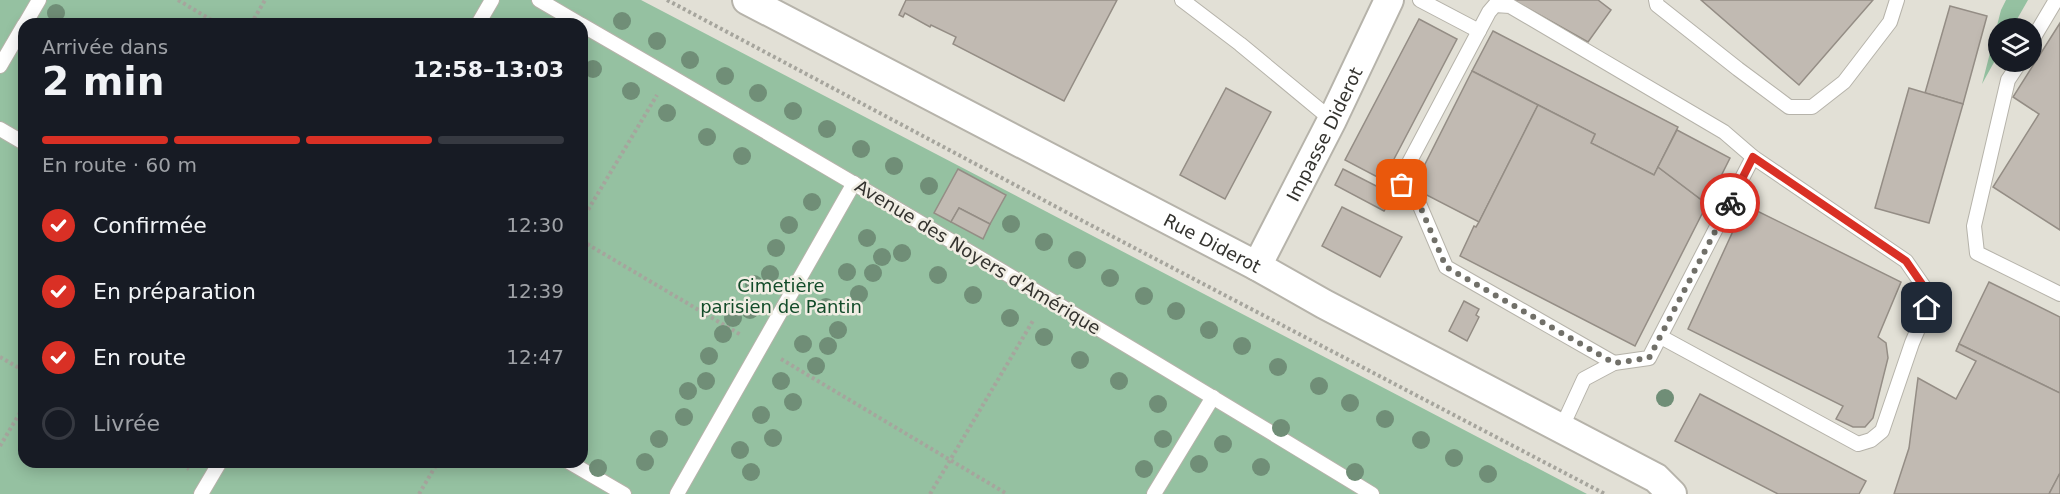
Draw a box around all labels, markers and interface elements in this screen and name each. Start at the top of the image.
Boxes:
map controls [1988,18,2042,72]
button: layers [1988,18,2042,72]
text: Arrivée dans [42,35,168,59]
text: 12:58–13:03 [413,57,564,82]
text: 2 min [42,59,164,104]
street label: Impasse Diderot [1282,63,1366,205]
text: En route · 60 m [42,153,197,177]
pin [1376,159,1427,210]
icon: bag [1385,168,1418,201]
courier [1700,173,1760,233]
street label: Avenue des Noyers d'Amérique [852,175,1104,339]
icon: bike [1714,187,1747,220]
icon: check [42,209,75,242]
street label: Rue Diderot [1160,209,1265,277]
text: Confirmée [93,213,207,238]
text: 12:30 [506,213,564,237]
icon: check [42,275,75,308]
park label: Cimetière parisien de Pantin [700,275,862,317]
text: En préparation [93,279,256,304]
text: 12:39 [506,279,564,303]
pin [1901,282,1952,333]
icon: home [1910,291,1943,324]
icon: check [42,341,75,374]
text: En route [93,345,186,370]
text: 12:47 [506,345,564,369]
text: Livrée [93,411,160,436]

